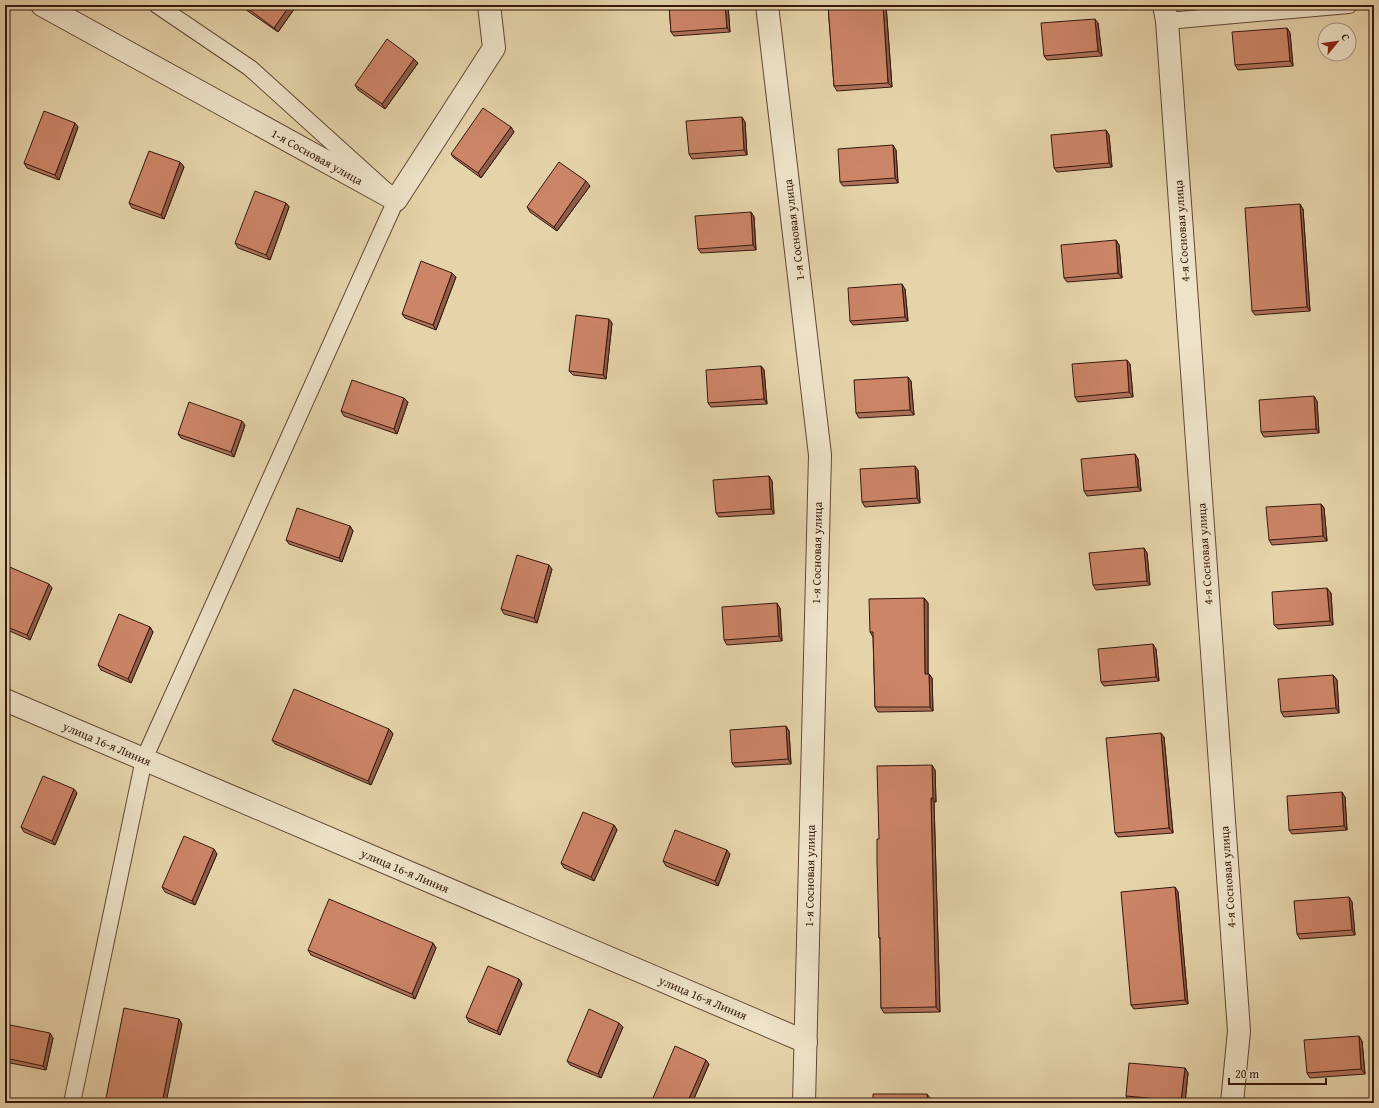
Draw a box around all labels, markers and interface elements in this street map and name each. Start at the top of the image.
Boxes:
north arrow [1317,22,1357,62]
text: С [1337,31,1354,44]
street label: 1-я Сосновая улица [268,124,366,189]
street label: 1-я Сосновая улица [779,178,808,282]
street label: 4-я Сосновая улица [1169,179,1194,283]
street label: 1-я Сосновая улица [807,501,826,604]
street label: 4-я Сосновая улица [1192,502,1217,606]
street label: улица 16-я Линия [60,717,154,770]
street label: 1-я Сосновая улица [800,824,819,927]
street label: 4-я Сосновая улица [1215,825,1240,929]
street label: улица 16-я Линия [358,844,452,897]
street label: улица 16-я Линия [656,971,750,1024]
scale bar [1229,1060,1326,1086]
text: 20 m [1235,1065,1259,1082]

